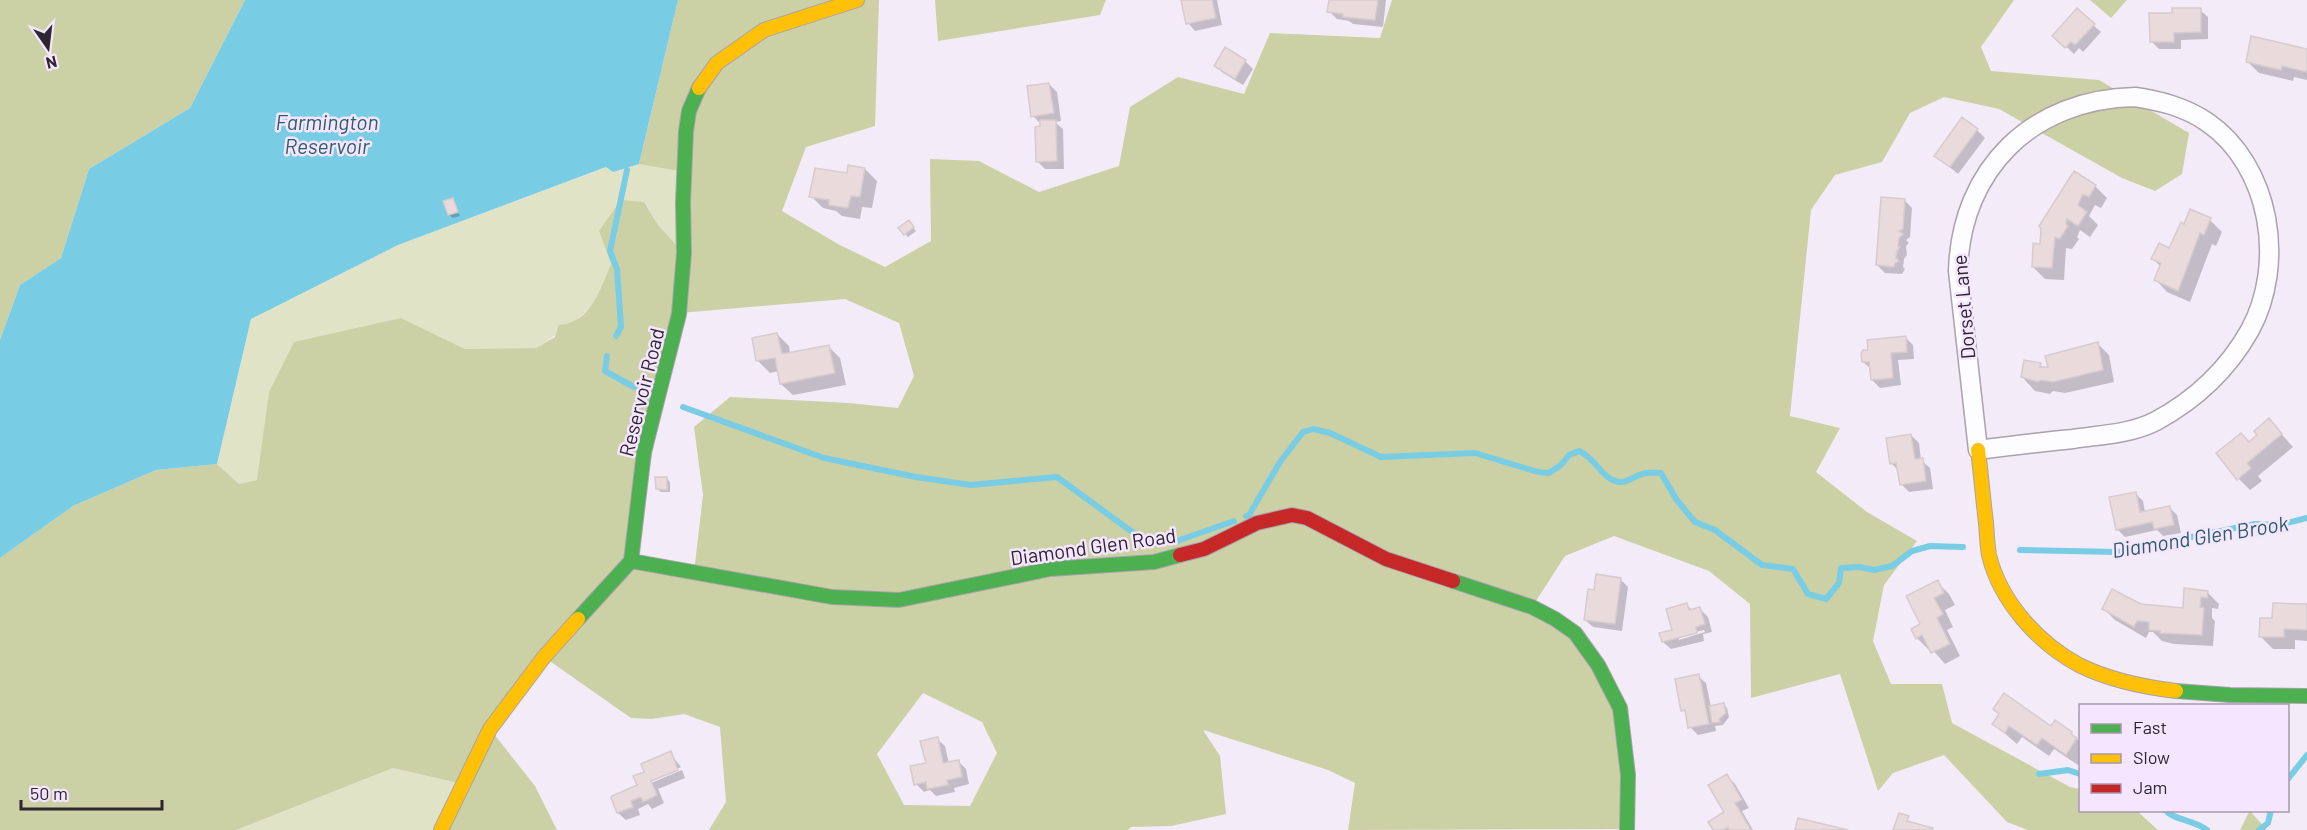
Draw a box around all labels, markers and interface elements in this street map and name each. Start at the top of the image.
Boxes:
north arrow [18,18,78,78]
text: N [44,53,59,74]
water label: Farmington Reservoir [276,109,378,158]
street label: Dorset Lane [1946,254,1980,360]
street label: Reservoir Road [613,325,669,459]
water label: Diamond Glen Brook [2110,510,2291,562]
street label: Diamond Glen Road [1009,522,1177,570]
legend [2079,704,2289,812]
text: Fast [2133,716,2167,738]
text: Slow [2133,746,2170,768]
scale bar [21,773,162,811]
text: Jam [2133,776,2167,798]
text: 50 m [30,782,68,804]

